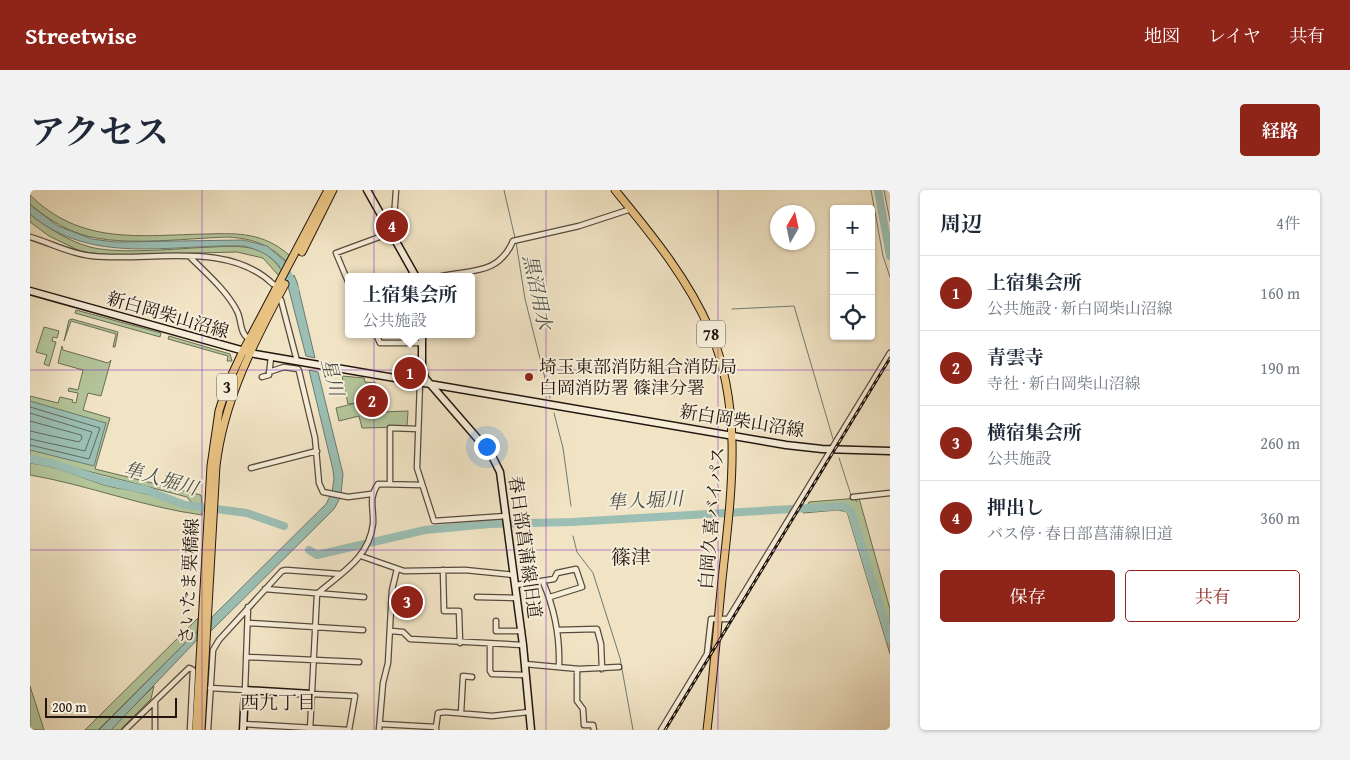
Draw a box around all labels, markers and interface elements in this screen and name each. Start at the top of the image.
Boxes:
text: Streetwise [25,18,137,53]
text: 地図 [1144,22,1180,49]
text: レイヤ [1208,22,1261,49]
text: 共有 [1289,22,1325,49]
button: 経路 [1240,104,1320,156]
text: アクセス [30,106,169,157]
north arrow [770,205,815,250]
map controls [830,205,875,340]
button: + [830,205,875,250]
pin: 4 [376,207,408,245]
text: 周辺 [940,208,982,239]
text: 4件 [1276,211,1300,235]
button: − [830,250,875,295]
water label: 黒沼用水 [516,252,560,334]
text: 上宿集会所 [987,268,1082,296]
popup [345,273,475,338]
text: 上宿集会所 [362,280,458,308]
text: 1 [952,281,960,305]
text: 160 m [1260,281,1300,305]
street label: 新白岡柴山沼線 [104,284,232,345]
button: locate [830,295,875,340]
text: 公共施設 · 新白岡柴山沼線 [987,296,1173,320]
text: 公共施設 [362,308,427,332]
road number: 78 [697,320,725,348]
text: 青雲寺 [987,343,1044,371]
place label: 埼玉東部消防組合消防局 白岡消防署 篠津分署 [539,353,737,401]
pin: 1 [394,354,426,392]
water label: 星川 [315,355,352,401]
text: 2 [952,356,960,380]
text: 190 m [1260,356,1300,380]
marker: 埼玉東部消防組合消防局 白岡消防署 篠津分署 [523,371,535,383]
text: 寺社 · 新白岡柴山沼線 [987,371,1141,395]
road number: 3 [217,373,237,400]
pin: 2 [356,382,388,420]
street label: 新白岡柴山沼線 [678,397,806,444]
text: 横宿集会所 [987,418,1082,446]
text: 3 [952,431,960,455]
text: 260 m [1260,431,1300,455]
your location [474,434,500,460]
street label: 白岡久喜バイパス [692,445,731,591]
text: 公共施設 [987,446,1051,470]
water label: 隼人堀川 [121,454,203,502]
street label: 春日部菖蒲線旧道 [502,474,549,620]
water label: 隼人堀川 [606,484,686,516]
text: 押出し [987,493,1044,521]
text: 4 [952,506,960,530]
text: 360 m [1260,506,1300,530]
street label: さいたま栗橋線 [172,517,205,645]
text: バス停 · 春日部菖蒲線旧道 [987,521,1173,545]
district label: 篠津 [611,542,651,571]
button: 保存 [940,570,1115,622]
button: 共有 [1125,570,1300,622]
pin: 3 [391,583,423,621]
district label: 西九丁目 [240,688,316,716]
scale bar [45,695,178,718]
text: 200 m [52,697,87,717]

